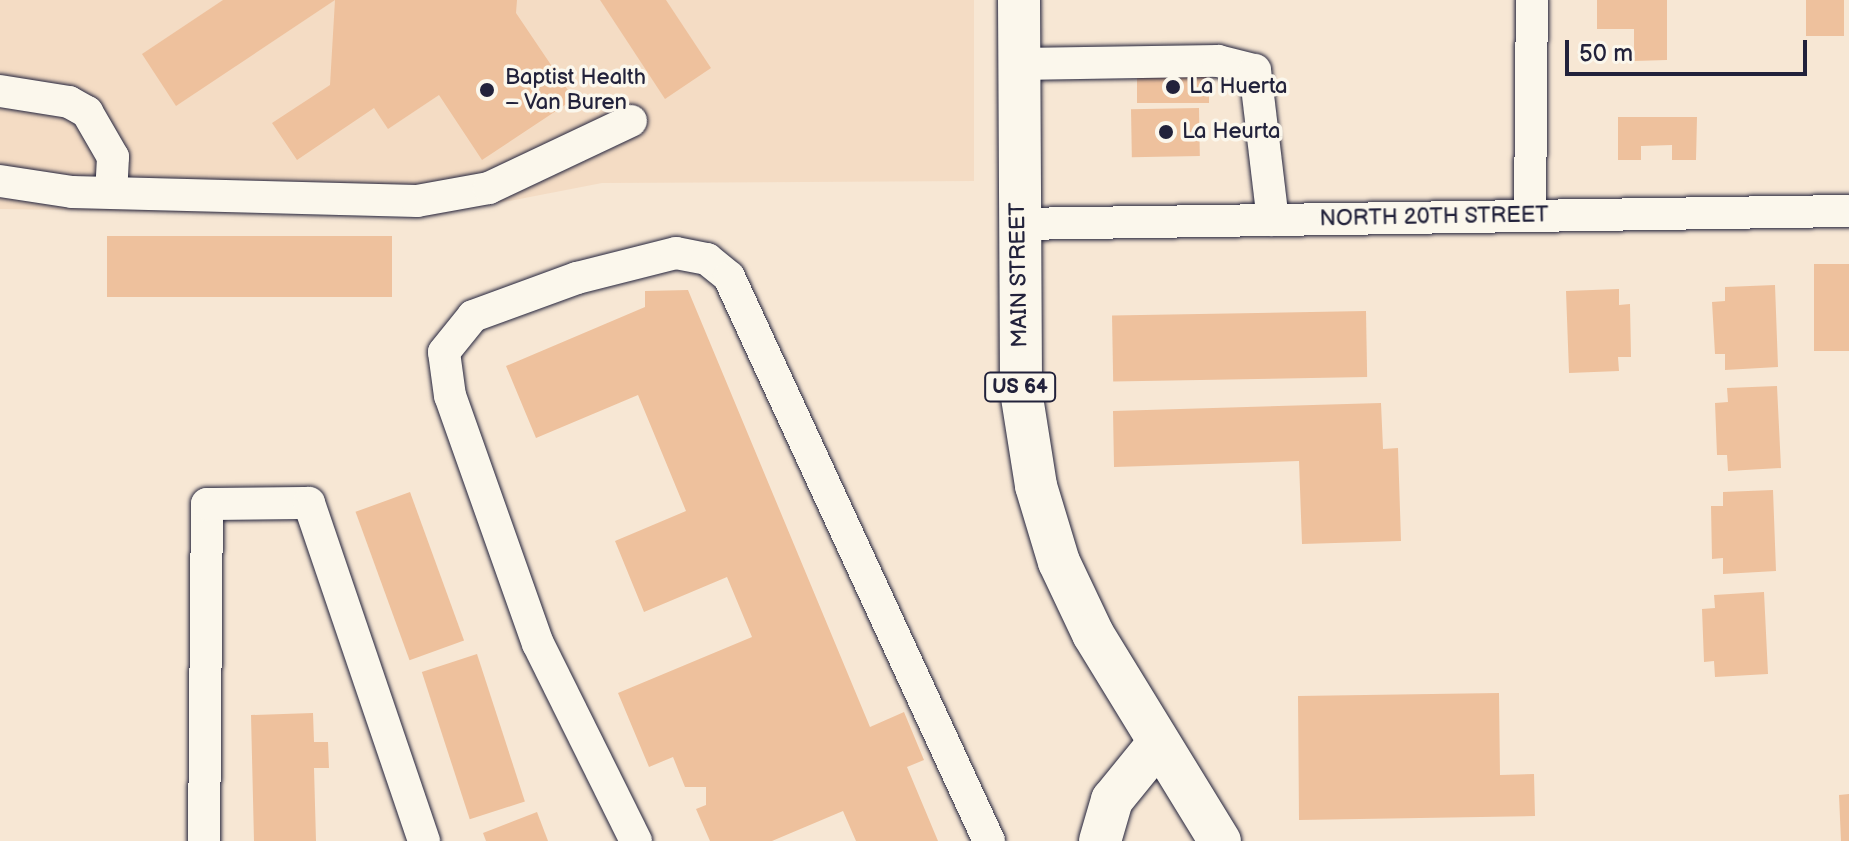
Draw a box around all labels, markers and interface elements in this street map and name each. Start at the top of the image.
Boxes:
scale bar [1569,24,1811,74]
text: 50 m [1579,39,1633,68]
place label: Baptist Health – Van Buren [505,64,646,116]
place label: La Huerta [1189,74,1287,100]
marker: La Huerta [1164,78,1182,96]
marker: Baptist Health – Van Buren [476,79,498,101]
place label: La Heurta [1182,119,1280,145]
marker: La Heurta [1157,123,1175,141]
street label: MAIN STREET [1005,202,1033,348]
street label: NORTH 20TH STREET [1319,202,1549,232]
road number: US 64 [984,371,1056,403]

